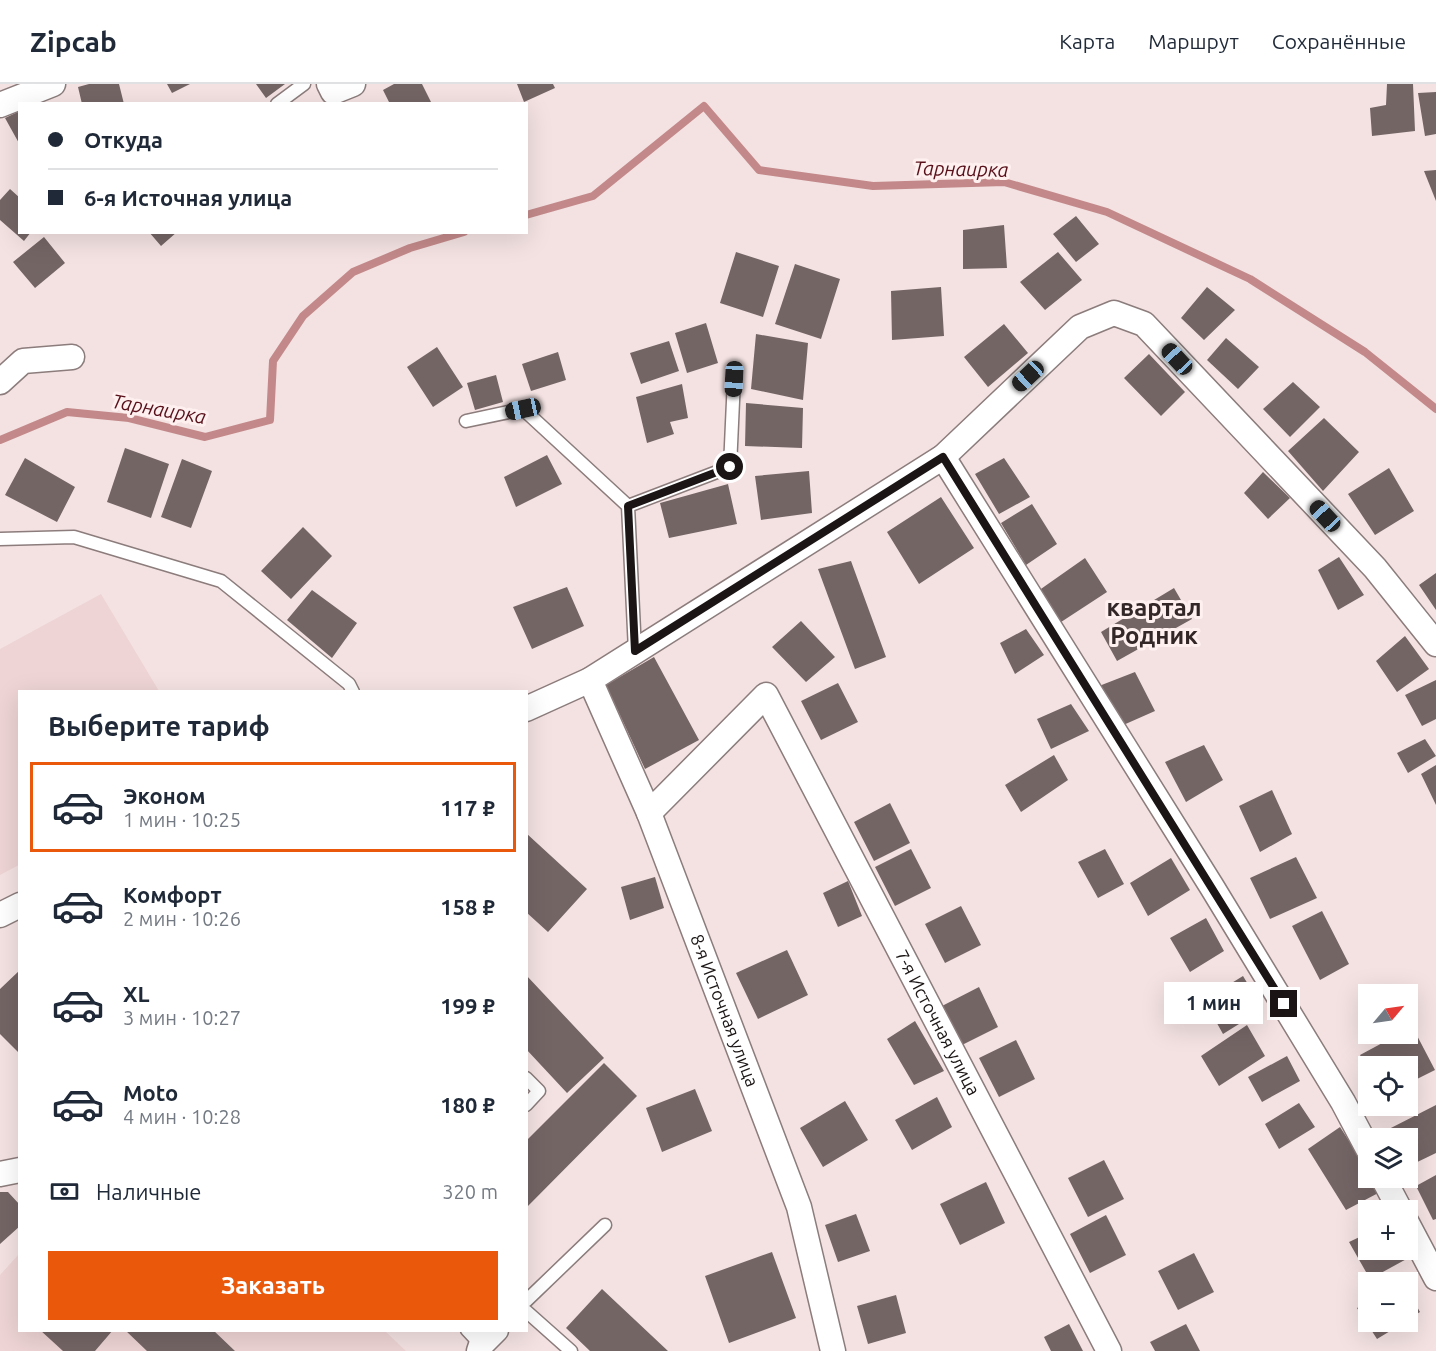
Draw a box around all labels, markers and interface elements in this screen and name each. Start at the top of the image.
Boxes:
text: Zipcab [30,26,117,57]
text: Карта [1059,29,1115,53]
text: Маршрут [1148,29,1239,53]
text: Сохранённые [1272,29,1406,53]
text: Откуда [84,127,163,152]
water label: Тарнаирка [913,156,1009,181]
text: 6-я Источная улица [84,185,292,210]
car [1158,340,1196,378]
car [1009,357,1047,395]
car [724,361,744,397]
water label: Тарнаирка [110,389,208,428]
car [504,396,542,422]
route start [716,453,743,480]
car [1306,497,1344,535]
district label: квартал Родник [1106,594,1202,649]
text: Выберите тариф [48,711,270,741]
icon: car [51,780,105,834]
text: Эконом [123,783,205,808]
text: 117 ₽ [440,795,495,820]
text: 1 мин · 10:25 [123,808,241,831]
icon: car [51,879,105,933]
text: Комфорт [123,882,222,907]
text: 158 ₽ [440,894,495,919]
text: 2 мин · 10:26 [123,907,241,930]
street label: 8-я Источная улица [687,931,763,1089]
street label: 7-я Источная улица [892,946,985,1098]
icon: car [51,978,105,1032]
text: XL [123,981,150,1006]
callout: 1 мин [1164,983,1263,1025]
north arrow [1358,984,1418,1044]
map controls [1358,984,1418,1332]
route end [1270,990,1297,1017]
text: 1 мин [1186,991,1241,1014]
text: 199 ₽ [440,993,495,1018]
text: 3 мин · 10:27 [123,1006,241,1029]
button: locate [1358,1056,1418,1116]
icon: car [51,1077,105,1131]
text: Moto [123,1080,178,1105]
text: 180 ₽ [440,1092,495,1117]
text: 4 мин · 10:28 [123,1105,241,1128]
button: layers [1358,1128,1418,1188]
icon: cash [48,1175,81,1208]
text: Наличные [96,1179,201,1204]
text: 320 m [442,1180,498,1203]
button: + [1358,1200,1418,1260]
button: Заказать [48,1251,498,1320]
button: − [1358,1272,1418,1332]

